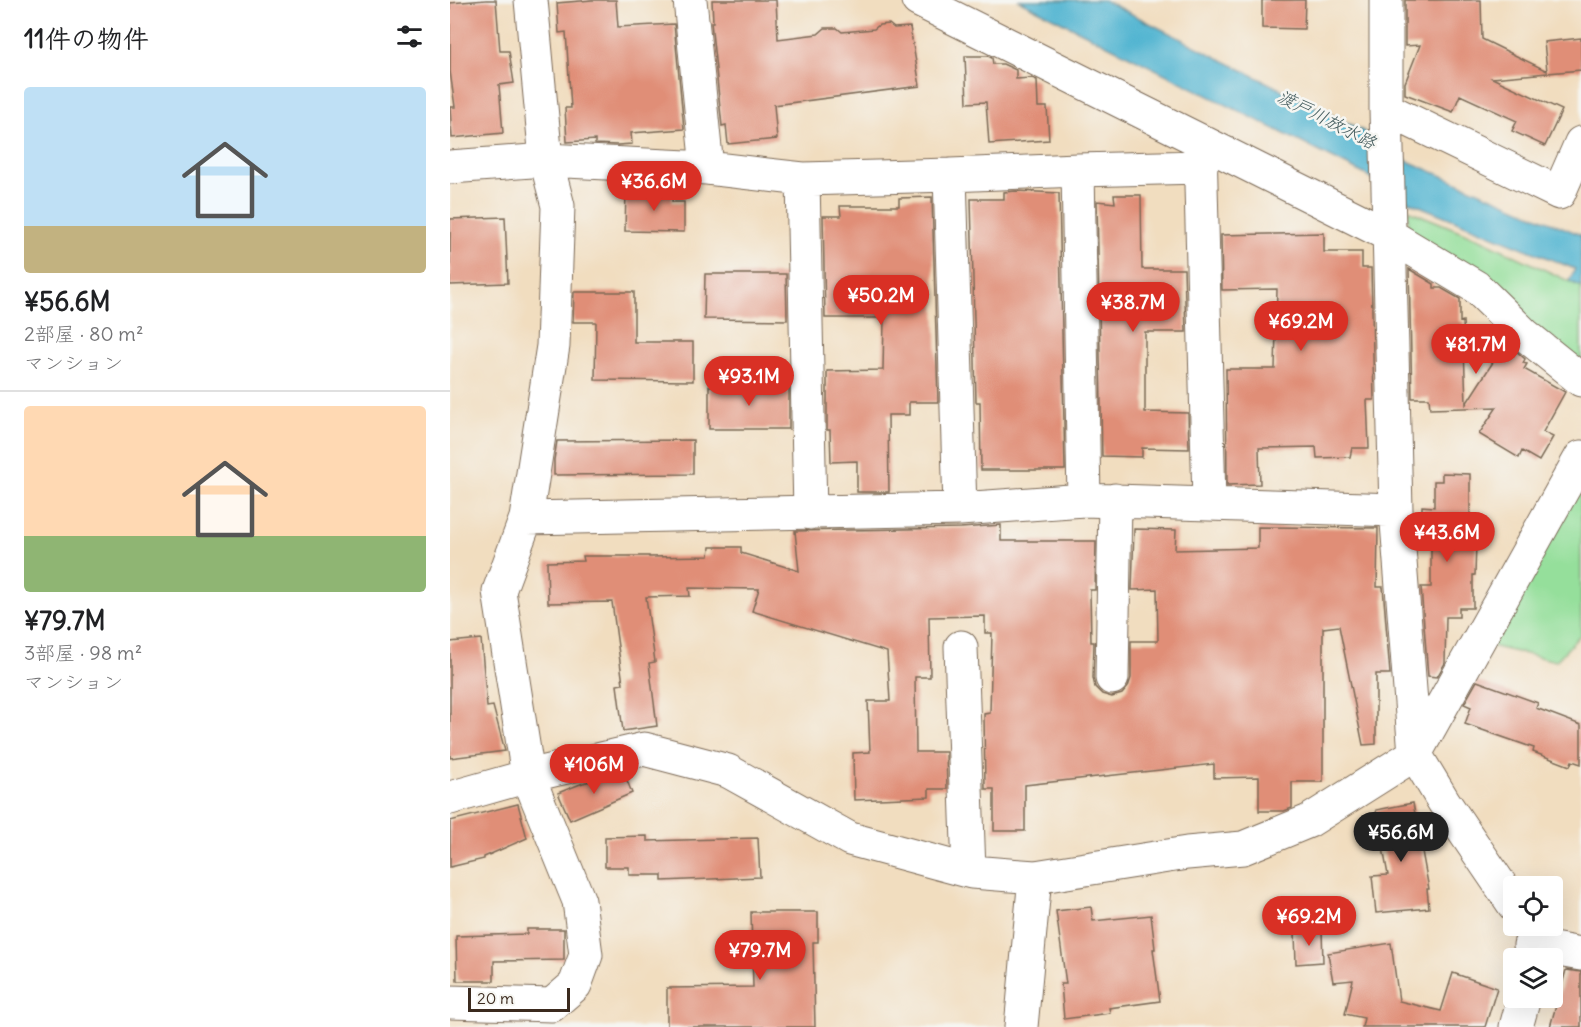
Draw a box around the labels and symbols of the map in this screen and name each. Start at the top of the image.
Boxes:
water label: 渡戸川放水路 [1274,84,1381,154]
pin: ¥36.6M [605,161,703,212]
pin: ¥50.2M [832,275,930,326]
pin: ¥38.7M [1084,282,1182,333]
pin: ¥69.2M [1252,301,1350,352]
pin: ¥81.7M [1427,324,1525,375]
pin: ¥93.1M [700,356,798,407]
pin: ¥43.6M [1398,512,1496,563]
pin: ¥106M [552,744,636,795]
pin: ¥56.6M [1352,812,1450,863]
pin: ¥69.2M [1260,896,1358,947]
pin: ¥79.7M [711,930,809,981]
scale bar [468,985,570,1012]

